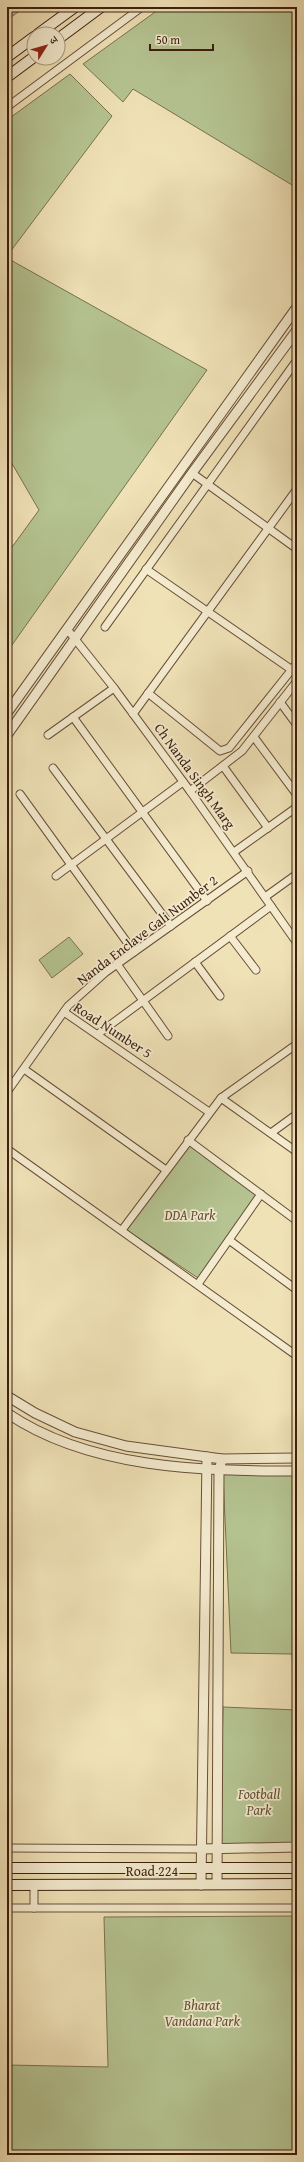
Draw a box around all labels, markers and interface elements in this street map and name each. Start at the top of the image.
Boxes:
north arrow [26,26,66,66]
scale bar [150,26,213,52]
text: 50 m [156,31,180,48]
text: उ [45,32,63,48]
street label: Ch Nanda Singh Marg [150,719,240,833]
street label: Nanda Enclave Gali Number 2 [72,870,222,990]
street label: Road Number 5 [70,997,156,1063]
park label: DDA Park [164,1205,216,1225]
park label: Football Park [237,1784,281,1820]
street label: Road 224 [126,1861,179,1881]
park label: Bharat Vandana Park [164,1995,240,2031]

